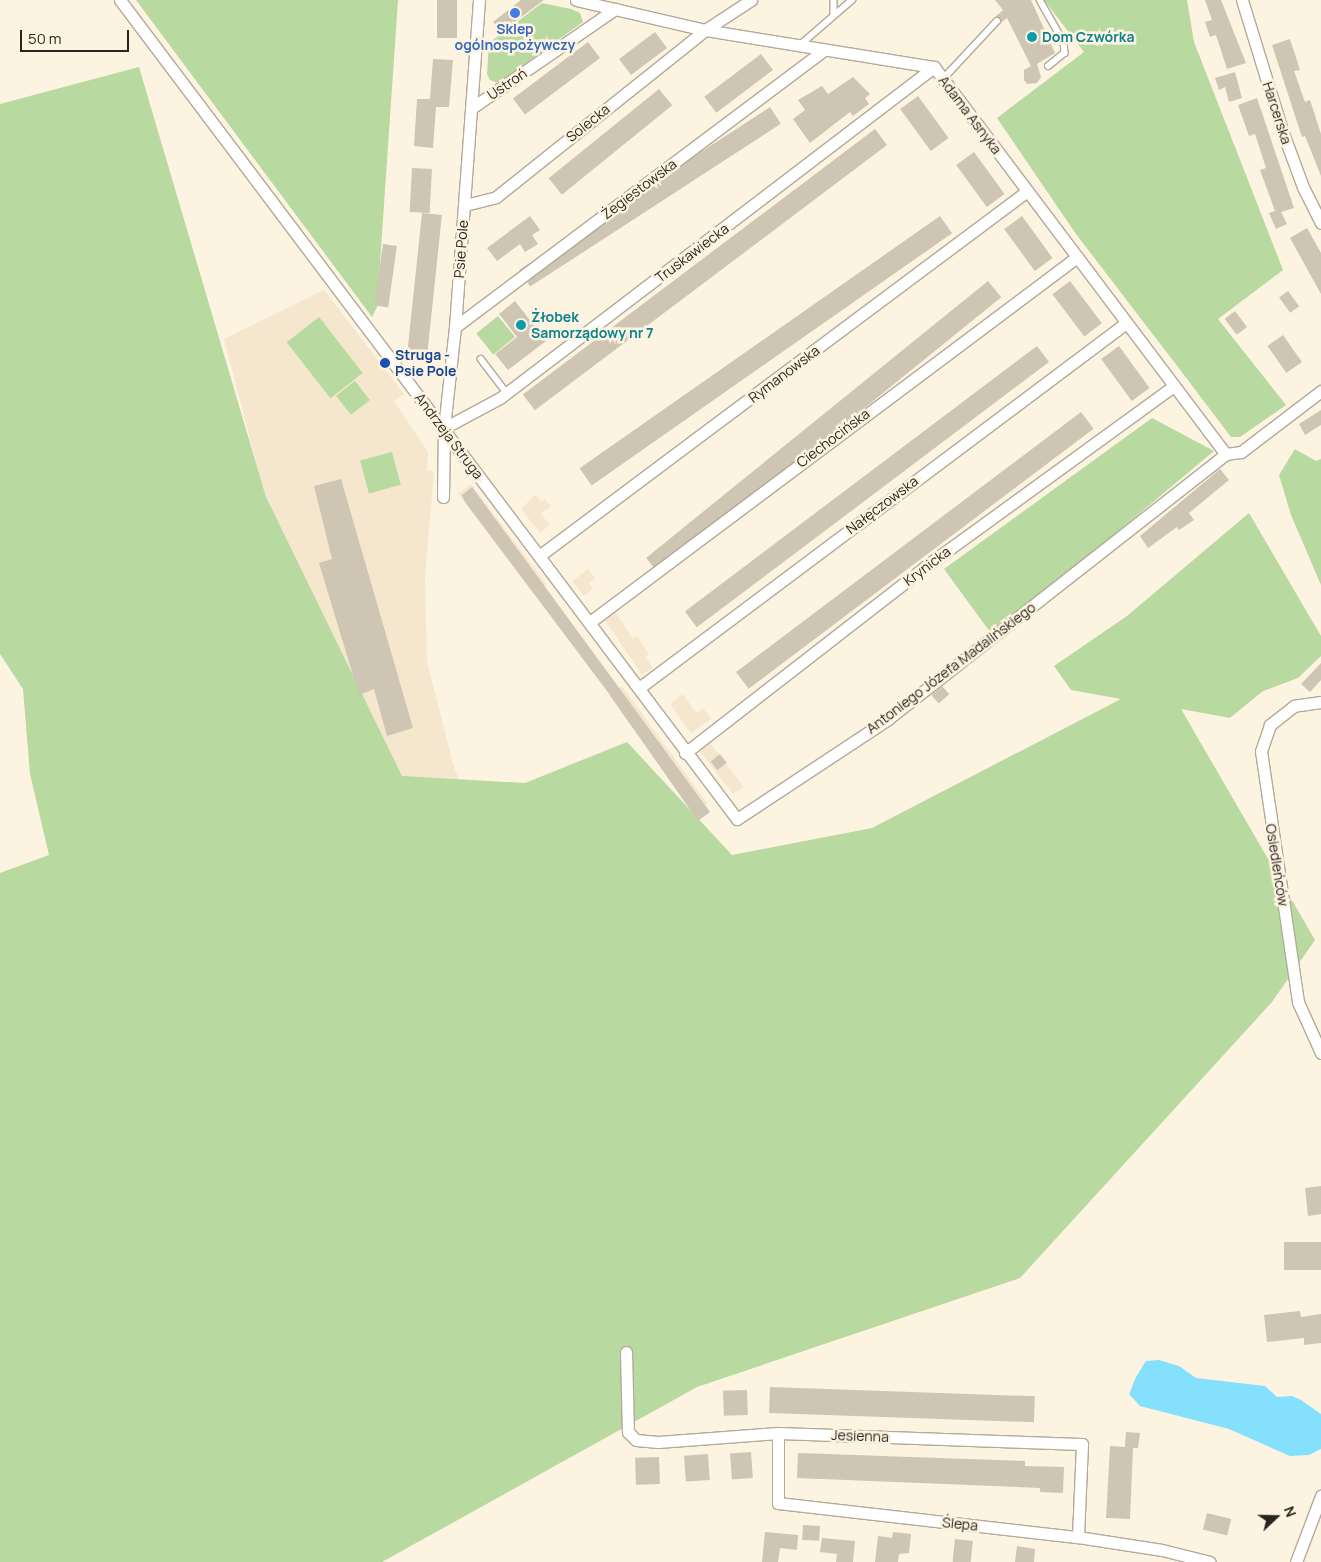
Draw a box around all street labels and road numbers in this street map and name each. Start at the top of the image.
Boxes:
street label: Ustroń [484,65,530,103]
street label: Adama Asnyka [935,73,1005,157]
street label: Harcerska [1259,80,1295,146]
street label: Solecka [563,100,613,146]
street label: Żegiestowska [598,155,680,223]
street label: Psie Pole [451,219,471,279]
street label: Truskawiecka [652,220,732,286]
street label: Rymanowska [745,342,823,406]
street label: Andrzeja Struga [411,390,487,482]
street label: Ciechocińska [793,405,873,471]
street label: Nałęczowska [843,473,921,537]
street label: Krynicka [900,543,954,589]
street label: Antoniego Józefa Madalińskiego [863,599,1039,737]
street label: Osiedleńców [1262,823,1292,907]
street label: Jesienna [831,1427,889,1445]
street label: Ślepa [941,1514,979,1534]

